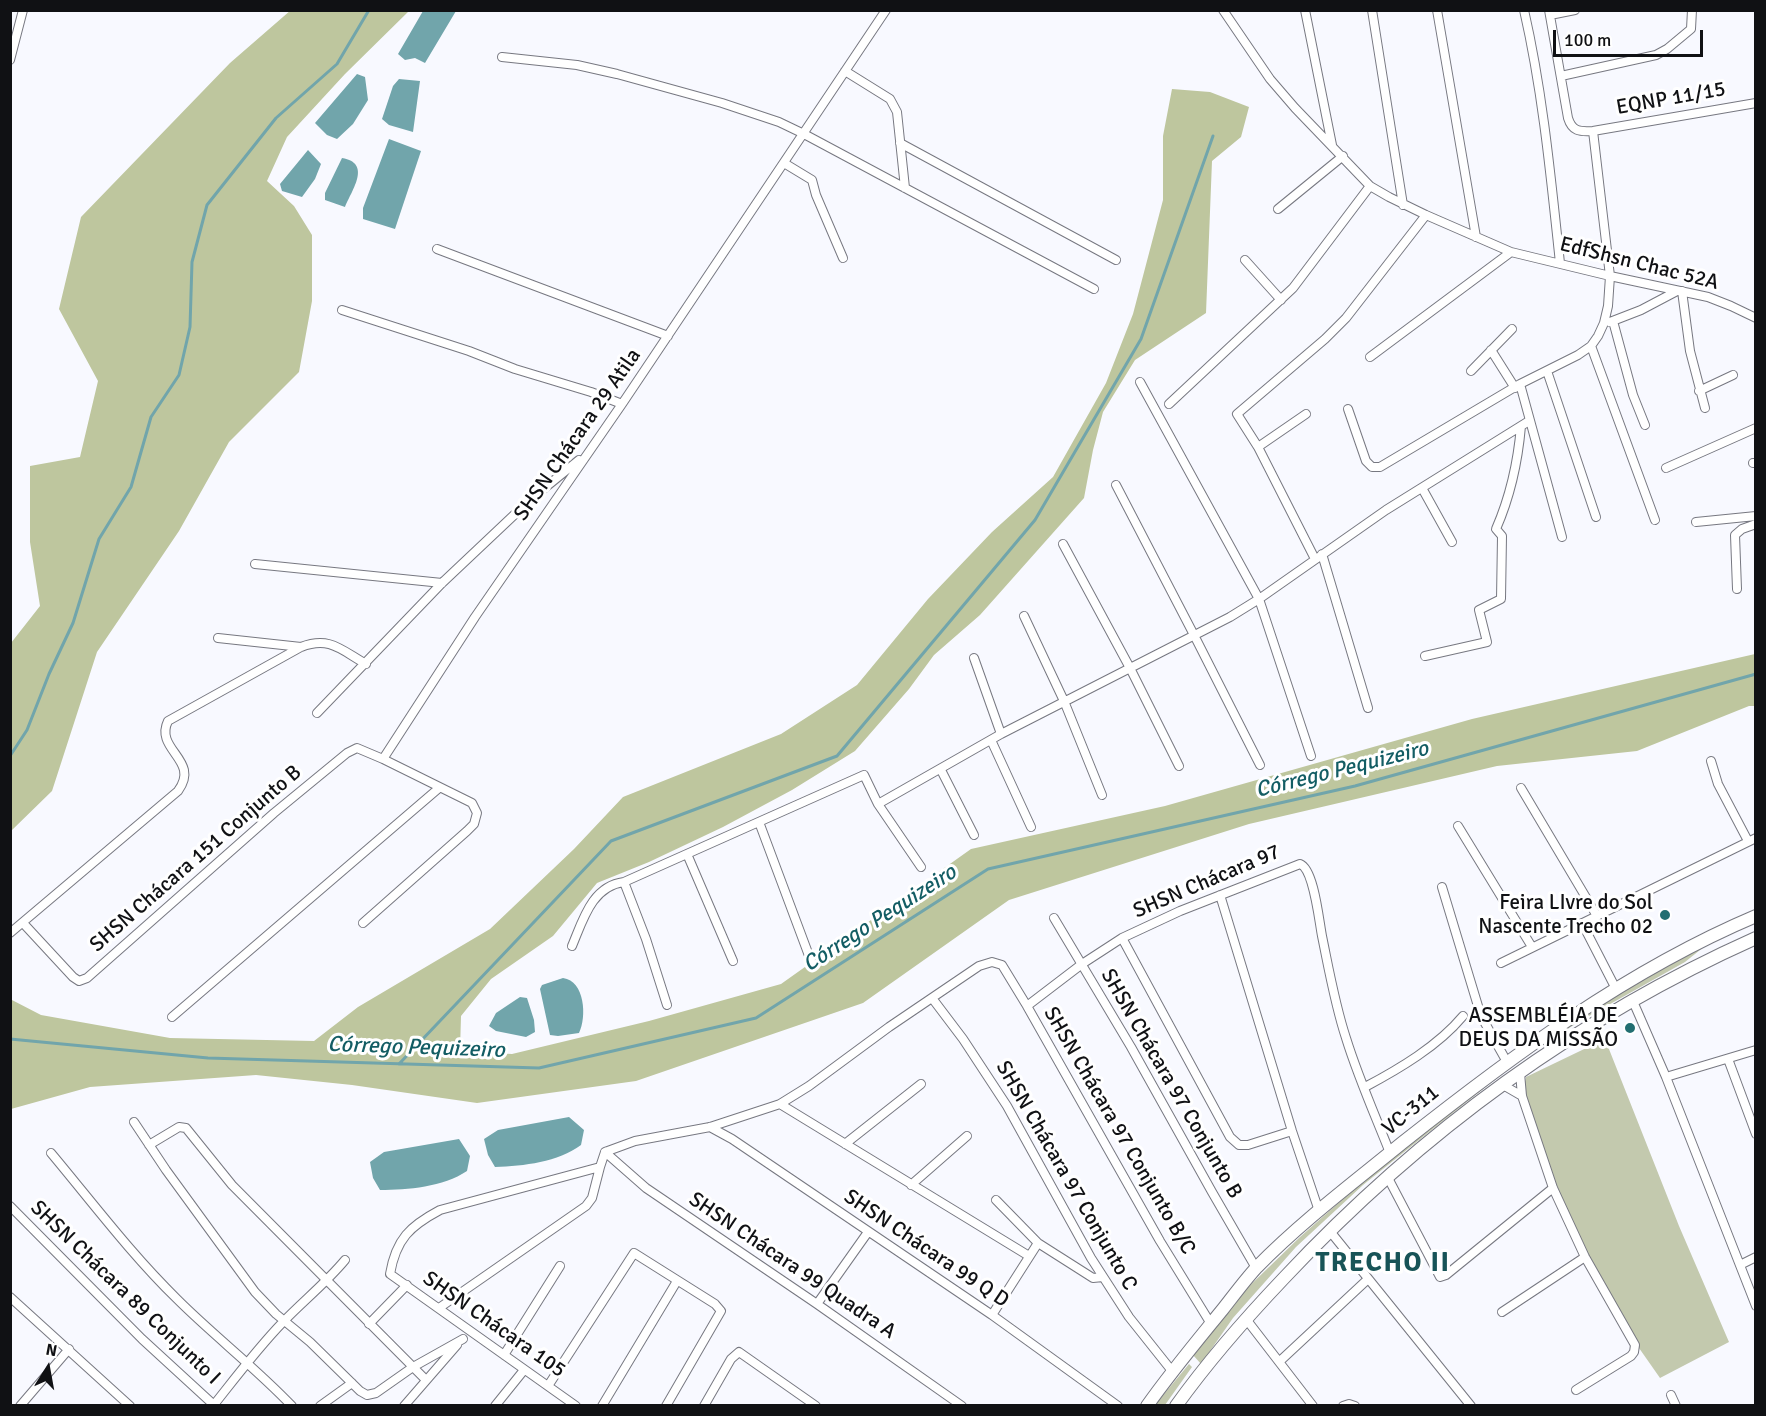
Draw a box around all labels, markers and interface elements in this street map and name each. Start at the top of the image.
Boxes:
scale bar [1556,18,1706,56]
text: 100 m [1564,29,1611,51]
street label: EQNP 11/15 [1614,77,1728,121]
street label: EdfShsn Chac 52A [1557,232,1721,296]
street label: SHSN Chácara 29 Atila [509,344,647,526]
water label: Córrego Pequizeiro [1253,736,1431,804]
street label: SHSN Chácara 151 Conjunto B [85,760,307,958]
street label: SHSN Chácara 97 [1130,840,1284,924]
water label: Córrego Pequizeiro [798,860,962,978]
place label: Feira LIvre do Sol Nascente Trecho 02 [1478,890,1653,940]
marker: Feira LIvre do Sol Nascente Trecho 02 [1658,908,1672,922]
street label: SHSN Chácara 97 Conjunto B [1095,965,1247,1203]
street label: SHSN Chácara 97 Conjunto B/C [1038,1003,1200,1259]
place label: ASSEMBLÉIA DE DEUS DA MISSÃO [1459,1003,1618,1053]
marker: ASSEMBLÉIA DE DEUS DA MISSÃO [1623,1021,1637,1035]
water label: Córrego Pequizeiro [327,1032,505,1064]
street label: SHSN Chácara 97 Conjunto C [990,1057,1142,1295]
street label: VC-311 [1377,1080,1445,1142]
street label: SHSN Chácara 99 Q D [839,1184,1013,1314]
street label: SHSN Chácara 99 Quadra A [684,1187,900,1345]
street label: SHSN Chácara 89 Conjunto I [25,1196,225,1390]
district label: TRECHO II [1316,1248,1450,1280]
street label: SHSN Chácara 105 [418,1266,570,1384]
north arrow [18,1338,78,1398]

